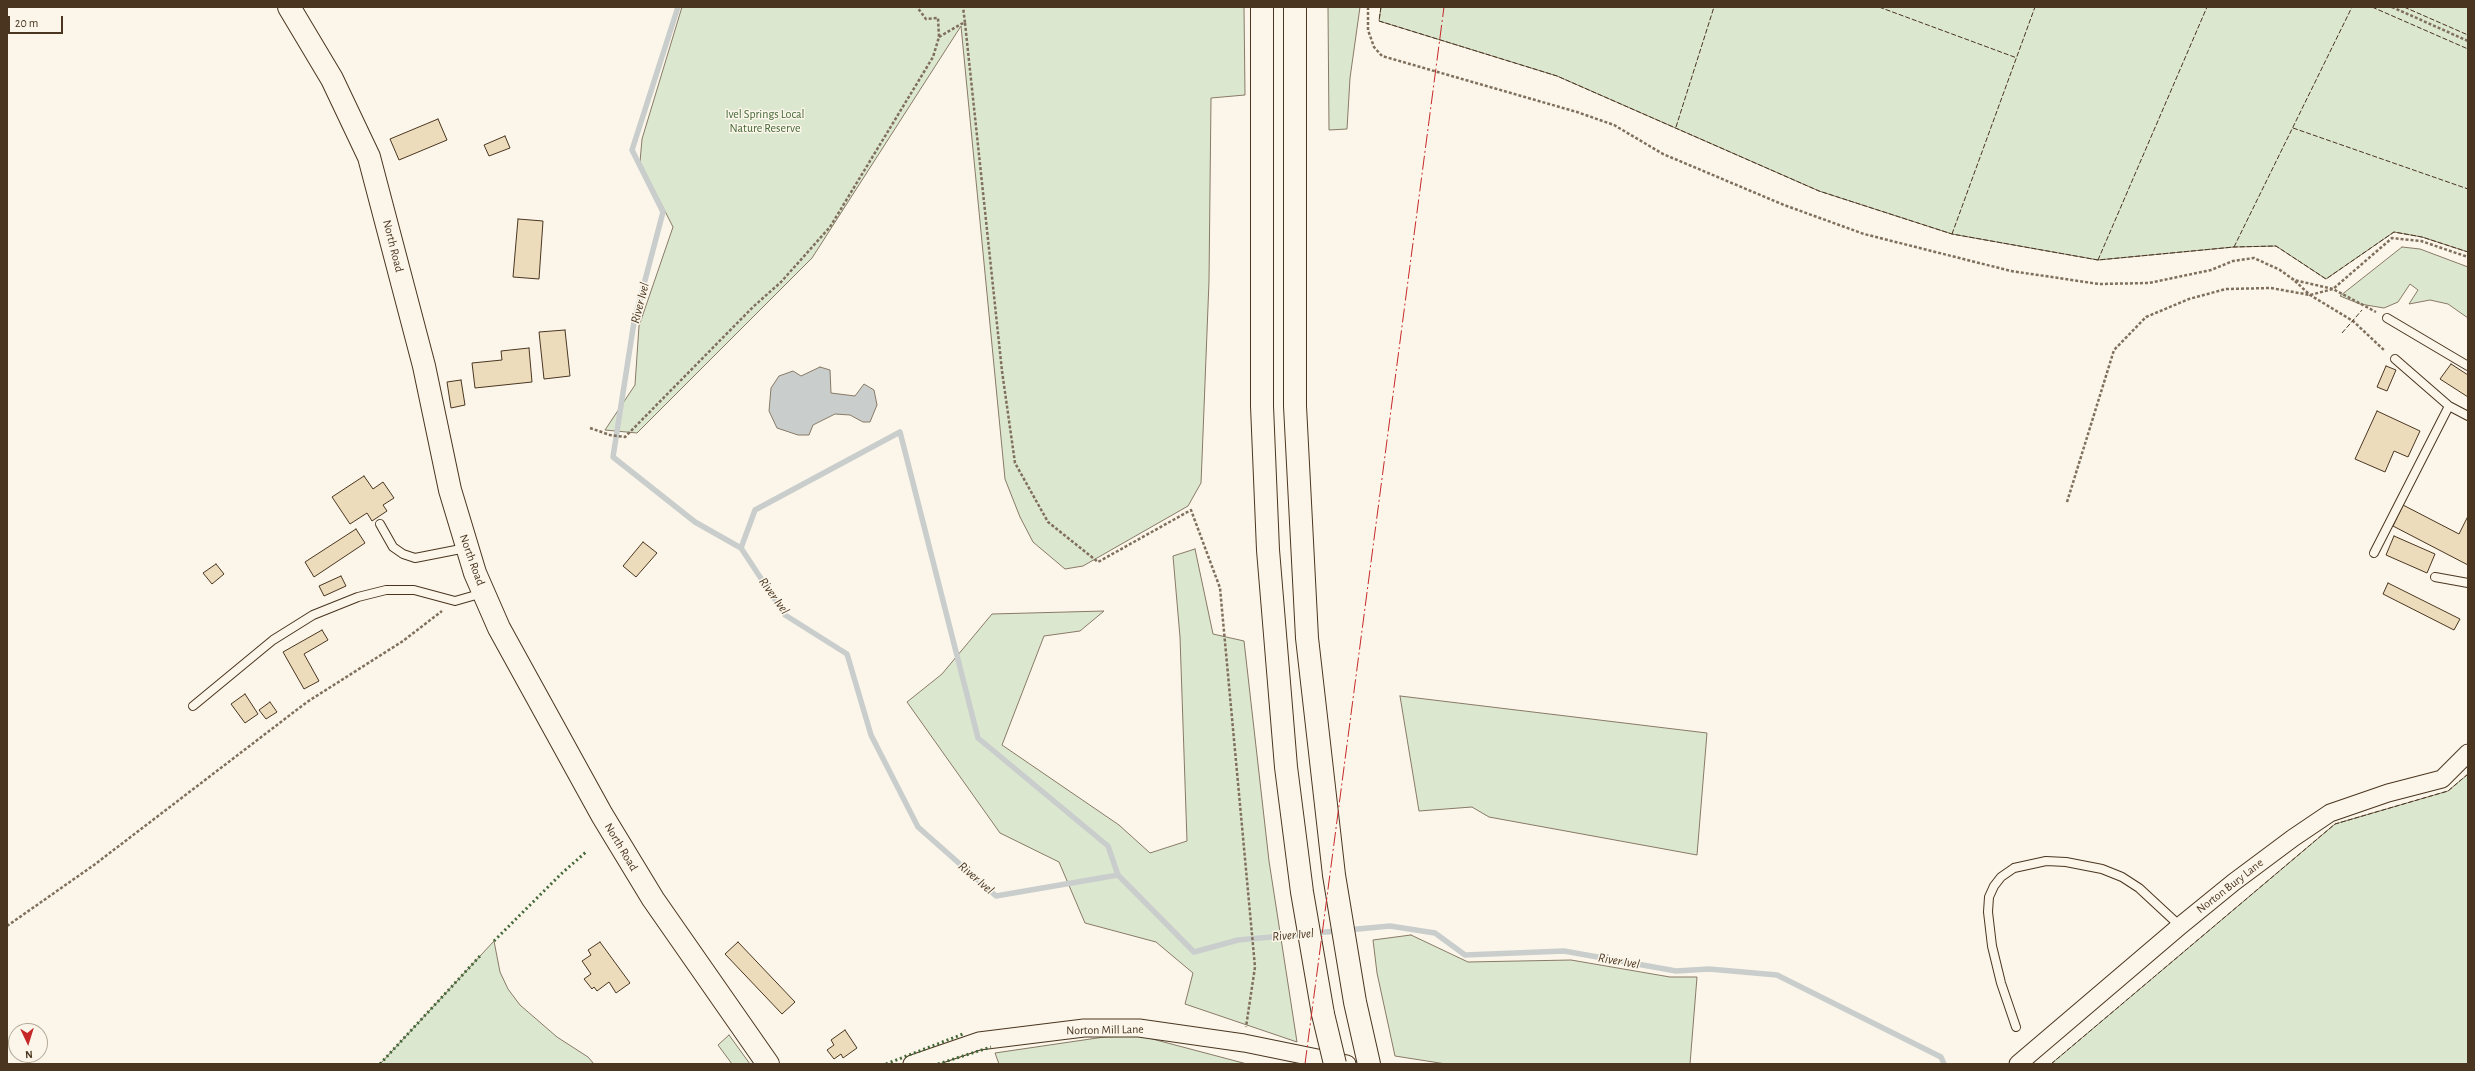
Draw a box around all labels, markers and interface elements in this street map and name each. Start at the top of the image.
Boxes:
scale bar [10,8,65,34]
text: 20 m [15,17,38,29]
park label: Ivel Springs Local Nature Reserve [726,107,804,135]
street label: North Road [380,218,406,274]
water label: River Ivel [627,281,653,325]
street label: North Road [456,532,488,588]
water label: River Ivel [755,574,793,618]
street label: North Road [601,820,641,874]
street label: Norton Bury Lane [2194,855,2266,917]
water label: River Ivel [955,858,997,898]
water label: River Ivel [1271,925,1315,945]
water label: River Ivel [1597,950,1641,972]
street label: Norton Mill Lane [1066,1022,1144,1038]
north arrow [8,1023,48,1063]
text: N [25,1049,33,1060]

